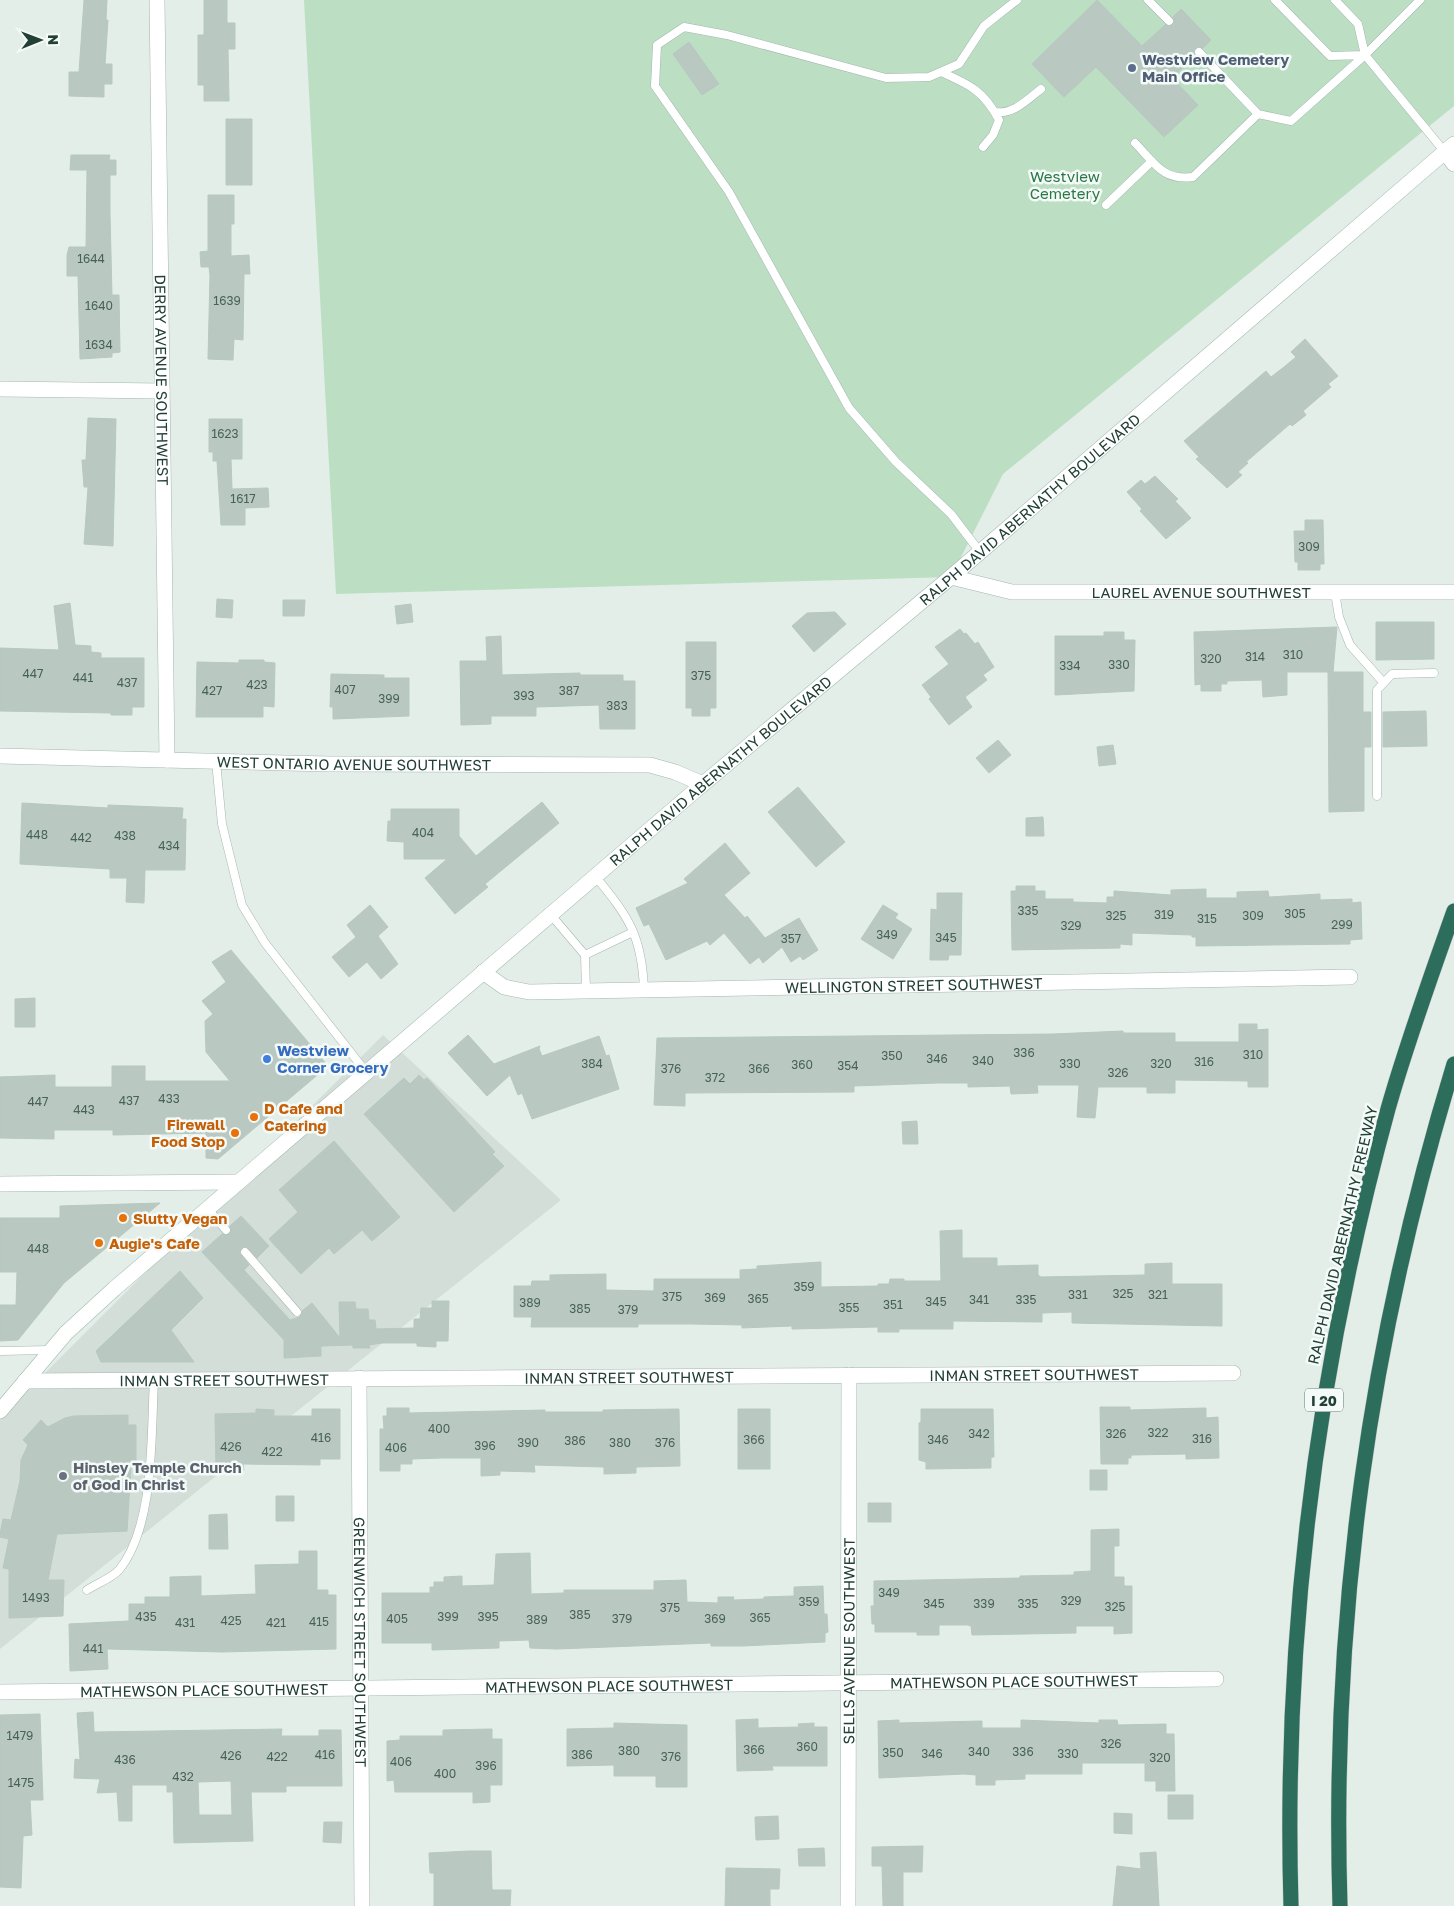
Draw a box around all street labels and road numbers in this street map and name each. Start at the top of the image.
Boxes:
street label: DERRY AVENUE SOUTHWEST [152,274,172,486]
street label: RALPH DAVID ABERNATHY BOULEVARD [916,409,1144,609]
street label: LAUREL AVENUE SOUTHWEST [1092,583,1311,601]
street label: RALPH DAVID ABERNATHY BOULEVARD [606,672,835,869]
street label: WEST ONTARIO AVENUE SOUTHWEST [216,752,491,774]
street label: WELLINGTON STREET SOUTHWEST [785,974,1043,996]
street label: RALPH DAVID ABERNATHY FREEWAY [1303,1104,1381,1366]
street label: INMAN STREET SOUTHWEST [929,1365,1139,1384]
street label: INMAN STREET SOUTHWEST [524,1367,734,1387]
street label: INMAN STREET SOUTHWEST [119,1370,329,1389]
road number: I 20 [1305,1388,1343,1412]
street label: GREENWICH STREET SOUTHWEST [351,1517,370,1767]
street label: SELLS AVENUE SOUTHWEST [839,1538,858,1744]
street label: MATHEWSON PLACE SOUTHWEST [890,1671,1138,1691]
street label: MATHEWSON PLACE SOUTHWEST [485,1675,733,1696]
street label: MATHEWSON PLACE SOUTHWEST [80,1679,328,1700]

